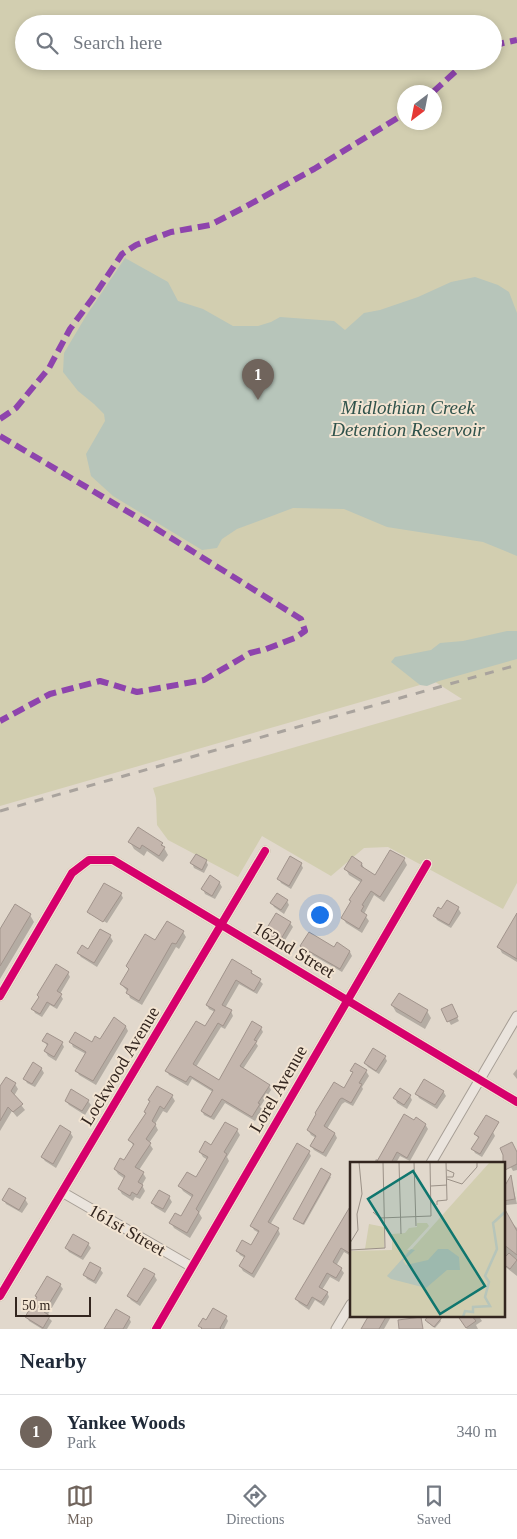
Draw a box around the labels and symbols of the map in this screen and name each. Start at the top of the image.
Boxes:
north arrow [397,85,442,130]
pin: 1 [242,359,274,400]
water label: Midlothian Creek Detention Reservoir [330,397,485,440]
your location [307,902,333,928]
street label: 162nd Street [250,918,338,982]
street label: Lockwood Avenue [77,1003,163,1129]
street label: Lorel Avenue [245,1042,311,1136]
inset map [350,1162,504,1316]
street label: 161st Street [85,1200,169,1260]
scale bar [15,1294,91,1317]

